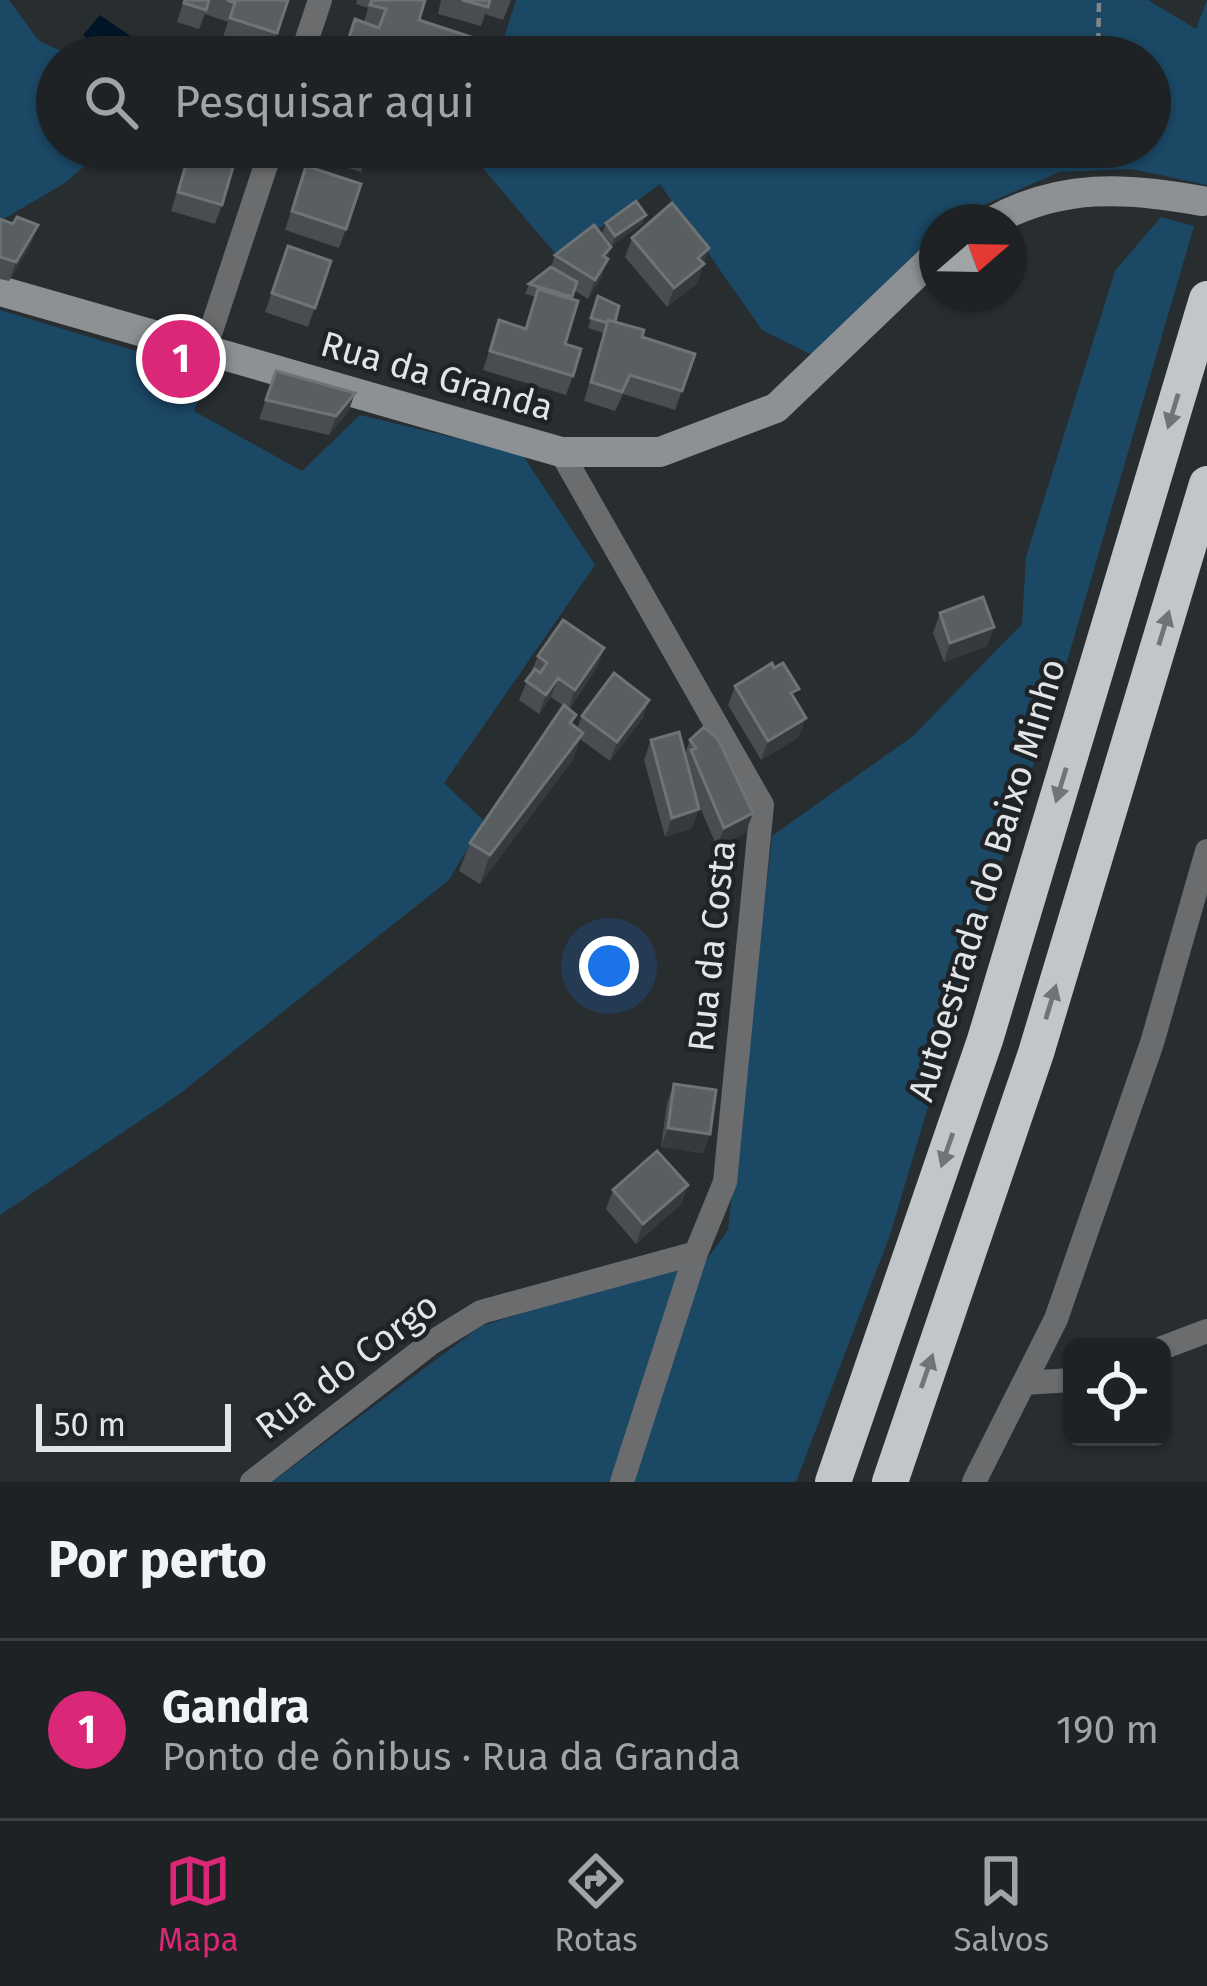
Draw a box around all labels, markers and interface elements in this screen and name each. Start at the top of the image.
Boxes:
search box [36,36,1171,168]
icon: search [78,69,144,135]
text: Pesquisar aqui [174,75,475,129]
north arrow [919,204,1027,312]
pin: 1 [142,314,220,404]
street label: Rua da Granda [316,322,558,430]
one-way arrow [1163,394,1181,430]
one-way arrow [1156,609,1174,646]
street label: Autoestrada do Baixo Minho [899,654,1075,1106]
one-way arrow [1051,767,1069,804]
street label: Rua da Costa [679,838,745,1054]
your location [579,936,639,996]
one-way arrow [1043,983,1061,1019]
one-way arrow [937,1132,955,1168]
street label: Rua do Corgo [247,1283,447,1449]
map controls [1063,1338,1171,1446]
button: locate [1063,1338,1171,1446]
one-way arrow [919,1353,937,1389]
scale bar [36,1398,231,1451]
text: 50 m [54,1405,126,1445]
text: Por perto [48,1529,267,1591]
text: Gandra [162,1680,310,1734]
text: 1 [78,1707,96,1753]
text: 190 m [1056,1707,1159,1753]
text: Ponto de ônibus · Rua da Granda [162,1734,741,1780]
tab: Mapa [158,1848,239,1960]
tab: Rotas [554,1848,638,1960]
tab: Salvos [953,1848,1049,1960]

